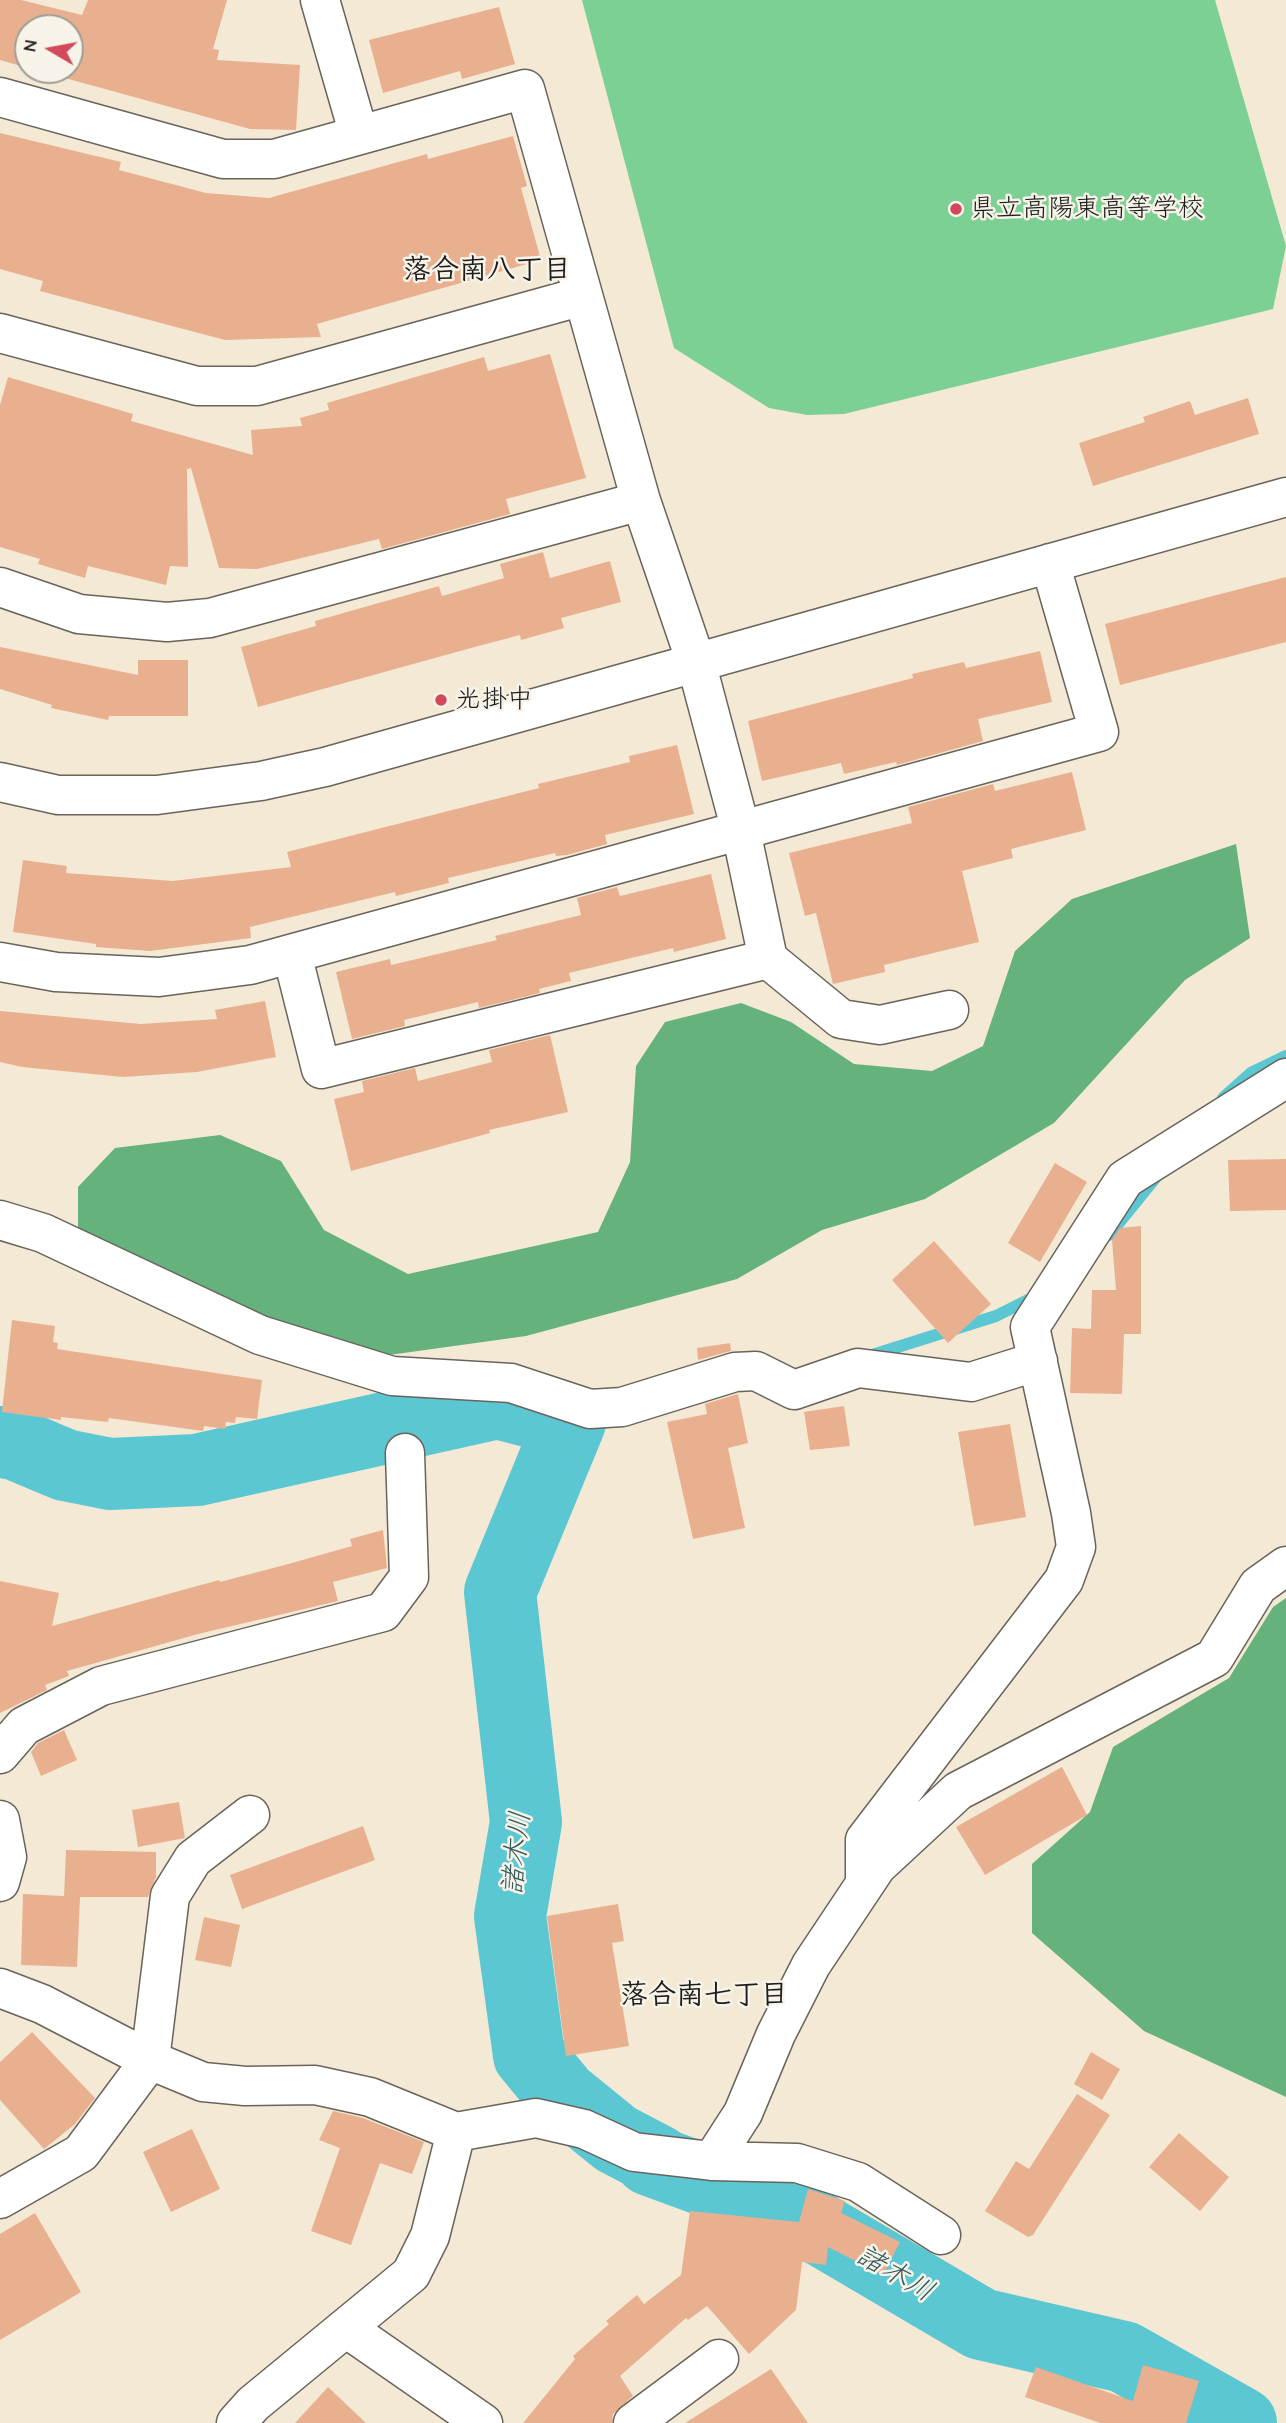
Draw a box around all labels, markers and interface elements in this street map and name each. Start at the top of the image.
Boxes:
north arrow [14,14,84,84]
text: N [18,38,42,54]
place label: 県立高陽東高等学校 [970,193,1204,225]
marker: 県立高陽東高等学校 [948,201,964,217]
district label: 落合南八丁目 [403,253,571,287]
place label: 光掛中 [455,684,533,716]
marker: 光掛中 [433,692,449,708]
water label: 諸木川 [496,1809,538,1897]
district label: 落合南七丁目 [620,1978,788,2012]
water label: 諸木川 [850,2238,940,2310]

